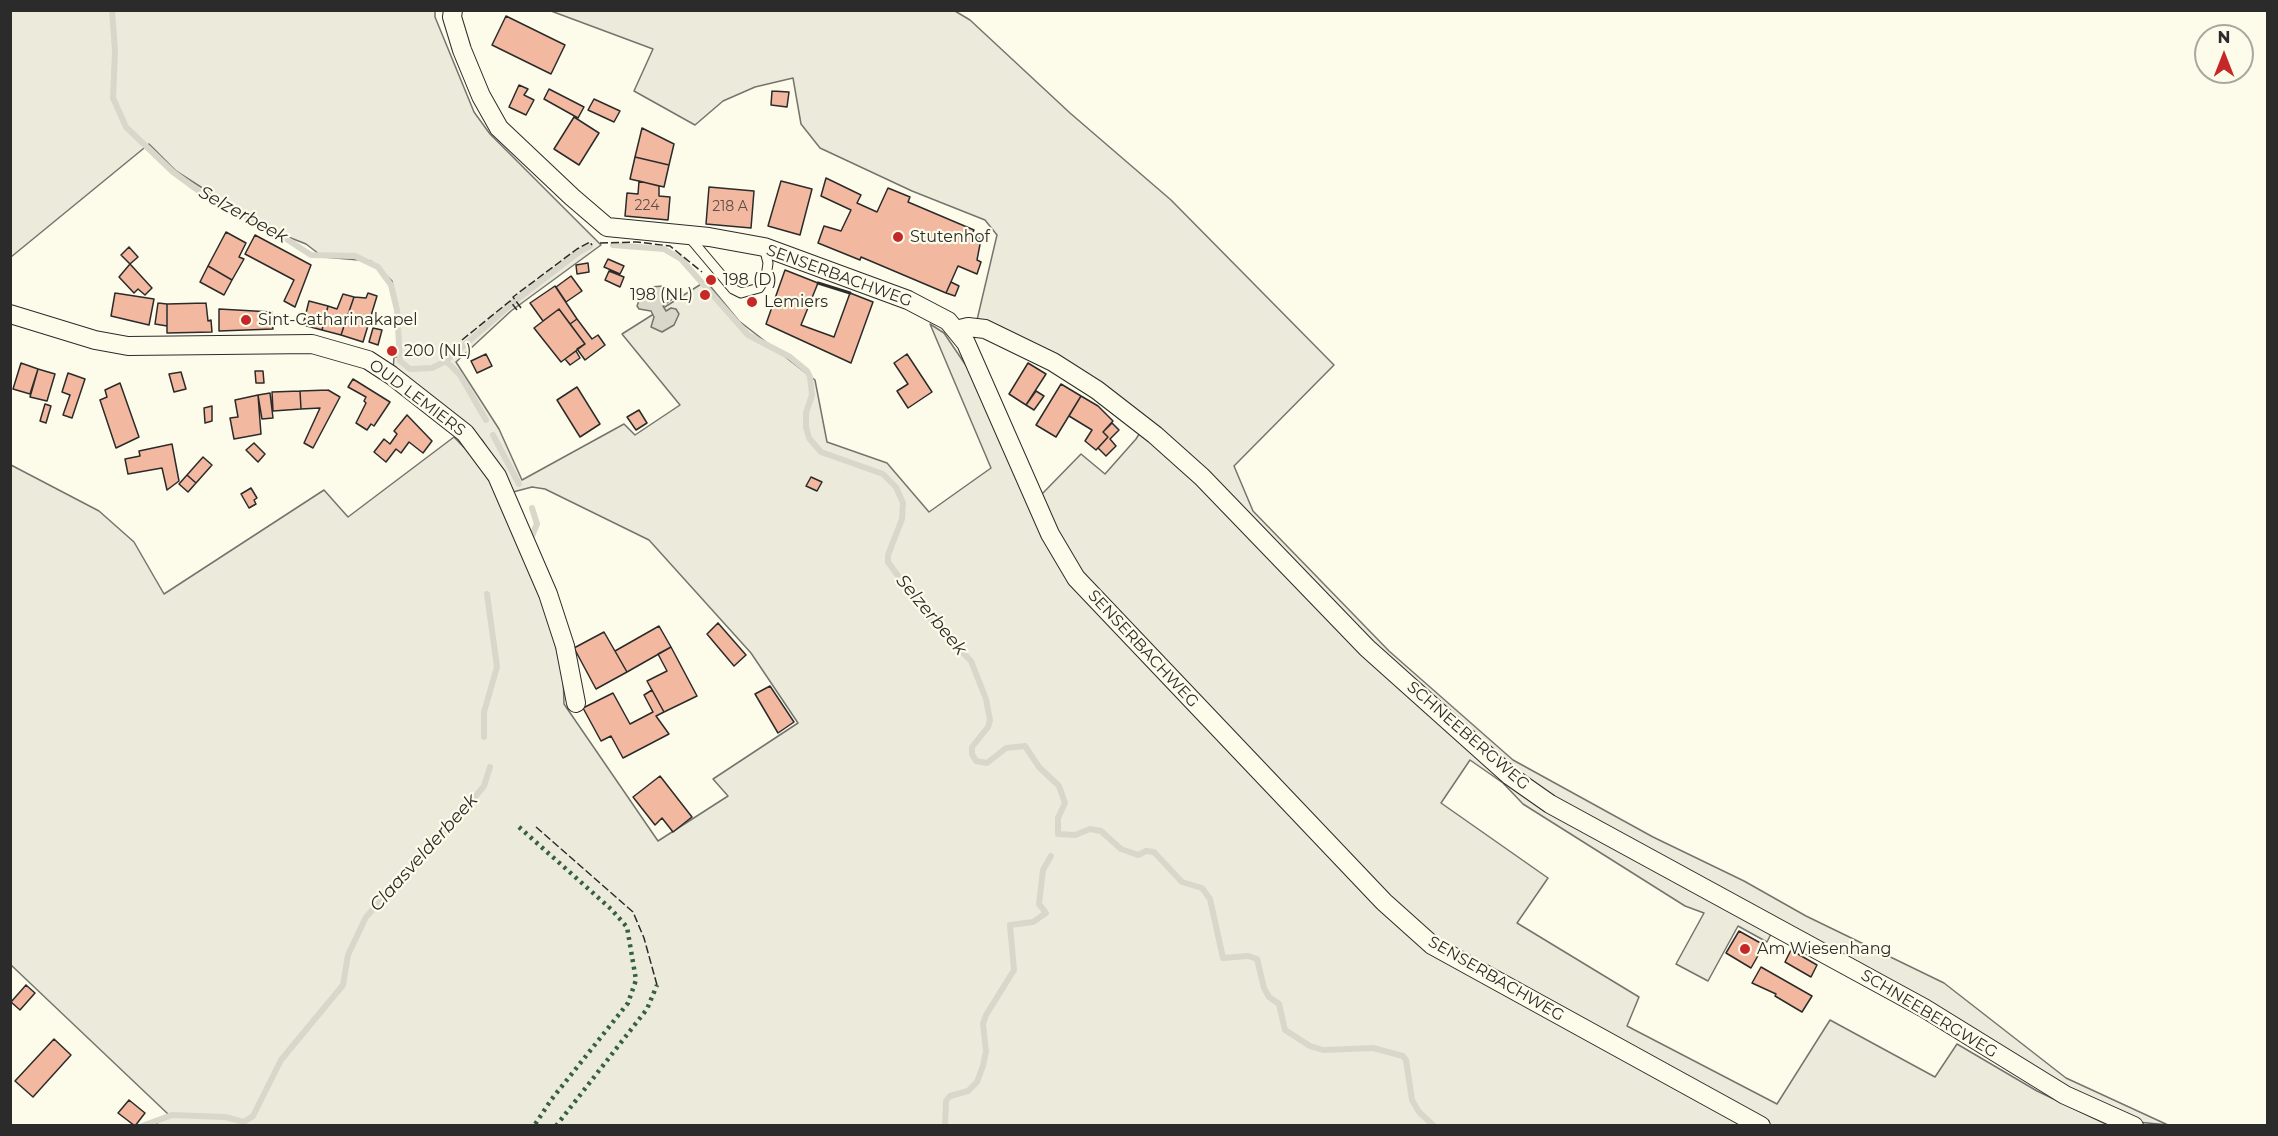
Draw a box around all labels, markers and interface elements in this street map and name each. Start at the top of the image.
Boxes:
north arrow [2194,24,2254,84]
text: N [2218,28,2230,47]
water label: Selzerbeek [195,182,291,248]
house number: 224 [635,198,659,214]
house number: 218 A [712,199,748,215]
place label: Stutenhof [910,227,990,247]
marker: Stutenhof [891,230,905,244]
street label: SENSERBACHWEG [764,241,914,311]
place label: 198 (D) [723,270,777,290]
marker: 198 (D) [704,273,718,287]
place label: 198 (NL) [630,285,693,305]
marker: 198 (NL) [698,288,712,302]
place label: Lemiers [764,292,828,312]
marker: Lemiers [745,295,759,309]
place label: Sint-Catharinakapel [258,310,417,330]
marker: Sint-Catharinakapel [239,313,253,327]
place label: 200 (NL) [404,341,471,361]
marker: 200 (NL) [385,344,399,358]
street label: OUD LEMIERS [365,355,469,441]
water label: Selzerbeek [891,570,971,660]
street label: SENSERBACHWEG [1084,586,1202,712]
street label: SCHNEEBERGWEG [1403,678,1533,794]
water label: Claasvelderbeek [366,790,482,916]
street label: SENSERBACHWEG [1425,932,1567,1026]
place label: Am Wiesenhang [1757,939,1891,959]
marker: Am Wiesenhang [1738,942,1752,956]
street label: SCHNEEBERGWEG [1857,966,2001,1062]

